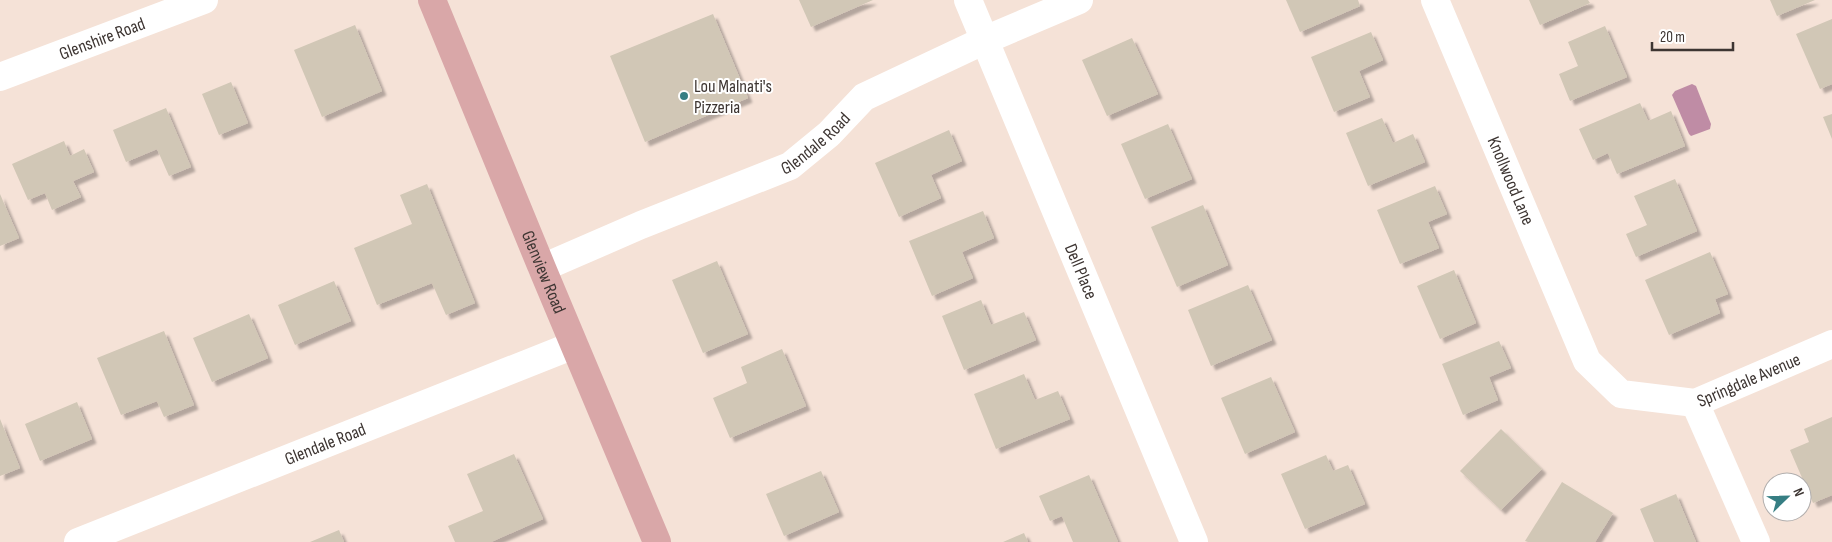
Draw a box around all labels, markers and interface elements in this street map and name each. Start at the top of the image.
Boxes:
street label: Glenshire Road [56,13,148,64]
scale bar [1652,20,1733,52]
text: 20 m [1660,28,1685,47]
place label: Lou Malnati's Pizzeria [694,76,772,118]
marker: Lou Malnati's Pizzeria [678,90,690,102]
street label: Glendale Road [778,108,855,179]
street label: Knollwood Lane [1483,133,1539,228]
street label: Glenview Road [517,227,570,317]
street label: Dell Place [1060,241,1102,302]
street label: Springdale Avenue [1694,348,1804,411]
street label: Glendale Road [282,418,369,469]
north arrow [1762,472,1812,522]
text: N [1789,485,1808,499]

